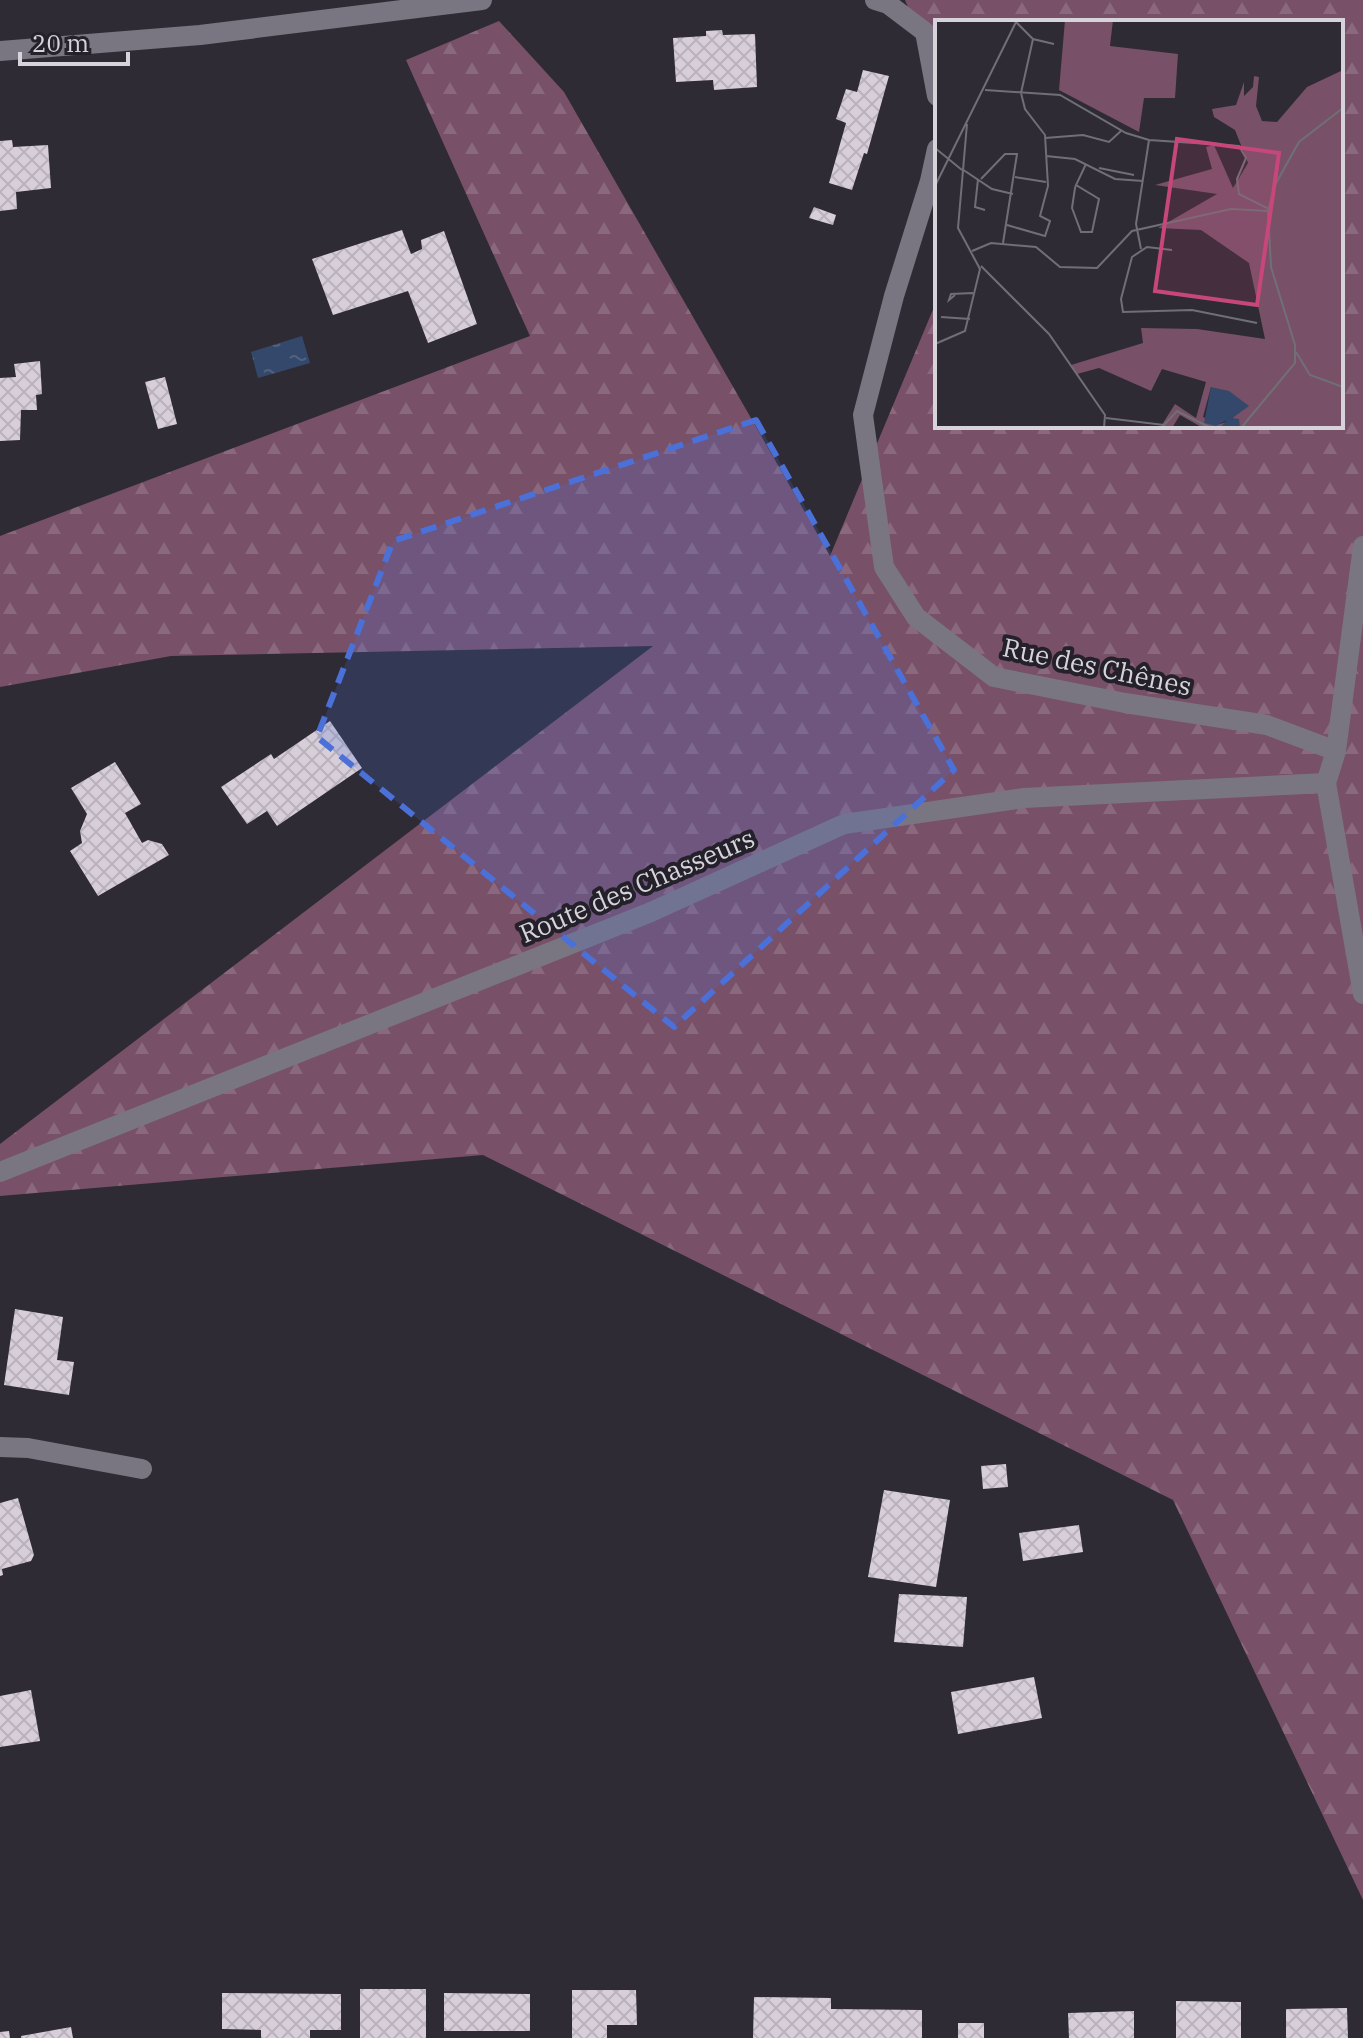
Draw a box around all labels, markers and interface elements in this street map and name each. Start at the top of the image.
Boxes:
scale bar [20,16,128,66]
inset map [935,20,1343,428]
text: 20 m [32,27,89,59]
street label: Rue des Chênes [1000,629,1195,703]
street label: Route des Chasseurs [514,820,759,950]

